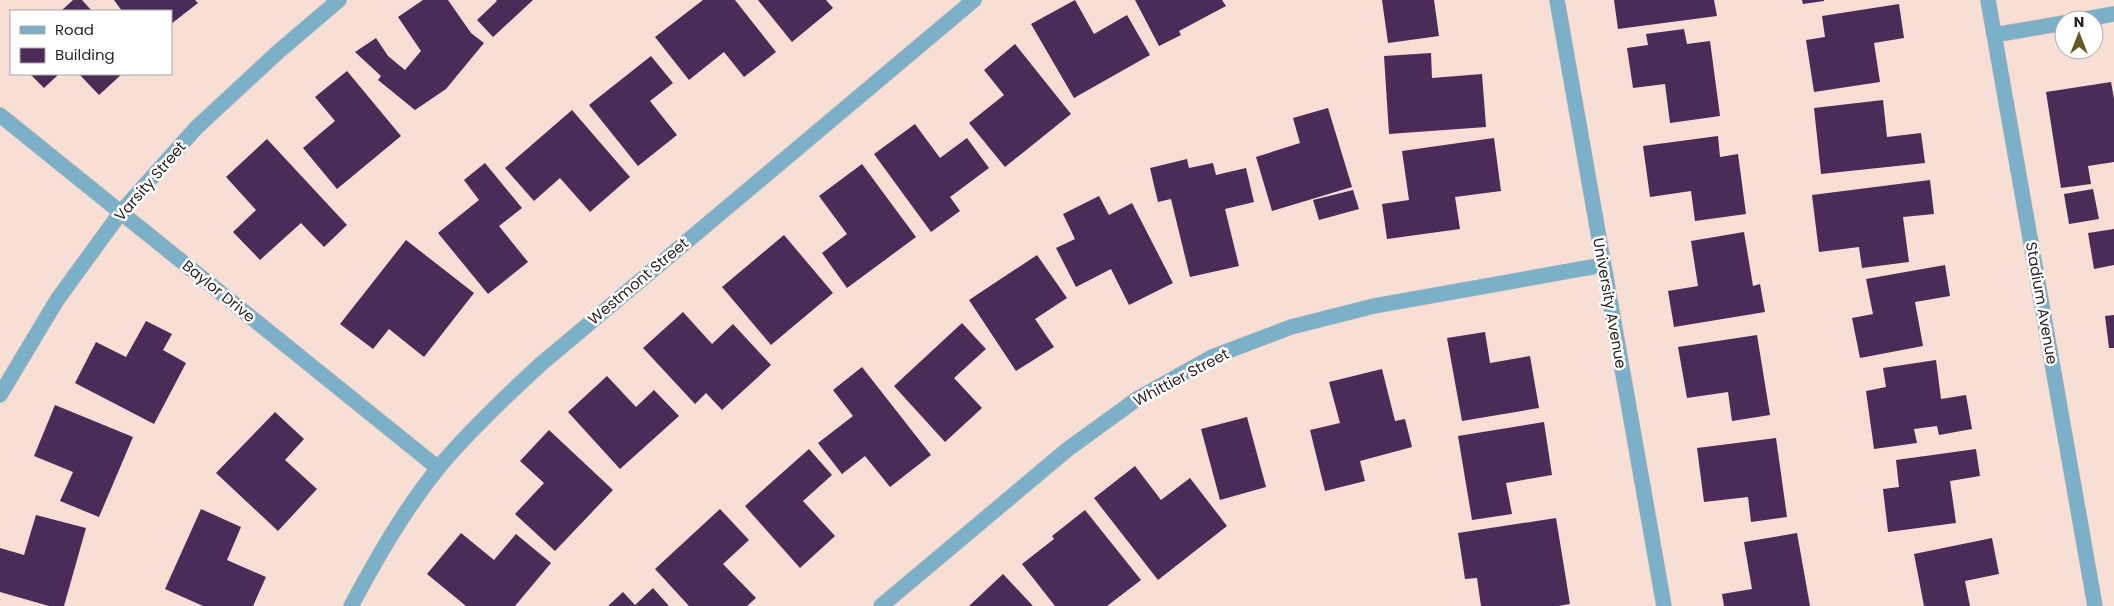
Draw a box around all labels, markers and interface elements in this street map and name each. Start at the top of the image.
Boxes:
legend [10,10,172,75]
north arrow [2054,10,2104,60]
text: N [2074,12,2084,32]
text: Road [55,19,94,40]
text: Building [55,44,115,65]
street label: Varsity Street [110,137,190,225]
street label: Westmont Street [583,233,693,329]
street label: University Avenue [1588,236,1632,370]
street label: Stadium Avenue [2021,240,2063,366]
street label: Baylor Drive [178,255,260,327]
street label: Whittier Street [1130,343,1232,411]

